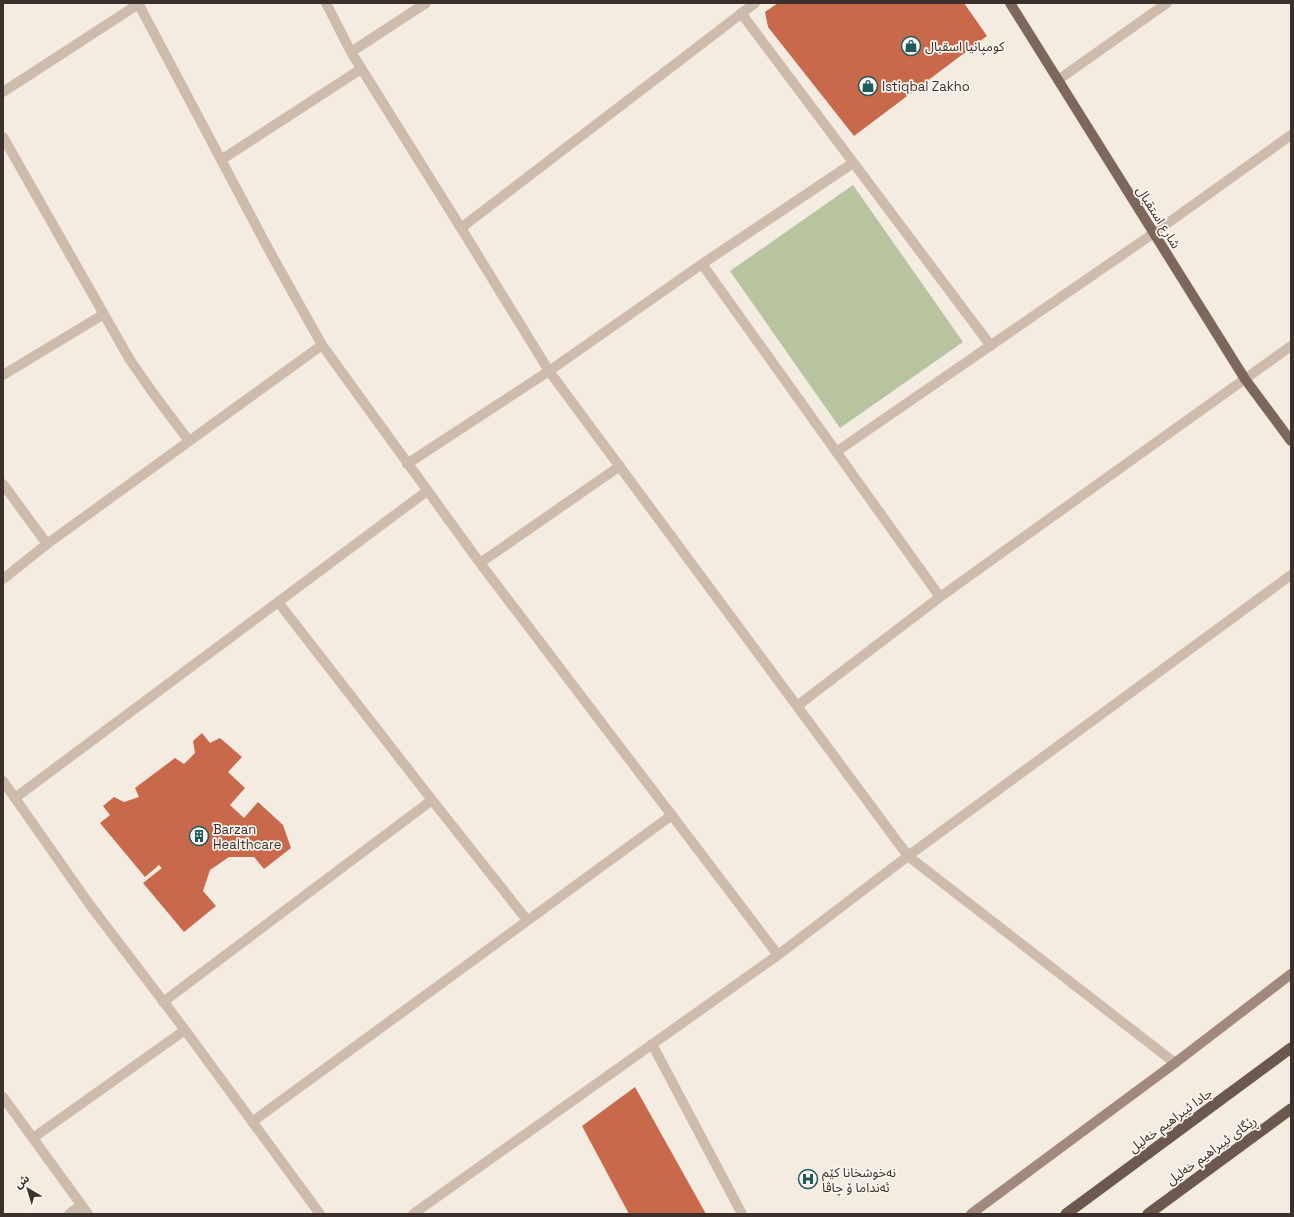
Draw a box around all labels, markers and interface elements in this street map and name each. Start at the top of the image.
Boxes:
shop icon: كومپانیا اسقبال [900,35,922,57]
place label: كومپانیا اسقبال [925,38,1005,56]
shop icon: Istiqbal Zakho [857,75,879,97]
place label: Istiqbal Zakho [882,78,970,95]
street label: شارع استقبال [1131,183,1184,253]
place label: Barzan Healthcare [213,821,281,853]
building icon: Barzan Healthcare [188,825,210,847]
street label: جادا ئیبراهیم خەلیل [1125,1084,1217,1158]
street label: ڕێگای ئیبراهیم خەلیل [1163,1112,1261,1191]
place label: نەخوشخانا کێم ئەنداما ۆ چاڤا [822,1164,896,1197]
hospital icon: نەخوشخانا کێم ئەنداما ۆ چاڤا [797,1168,819,1190]
north arrow [8,1169,48,1209]
text: ش [12,1171,32,1191]

